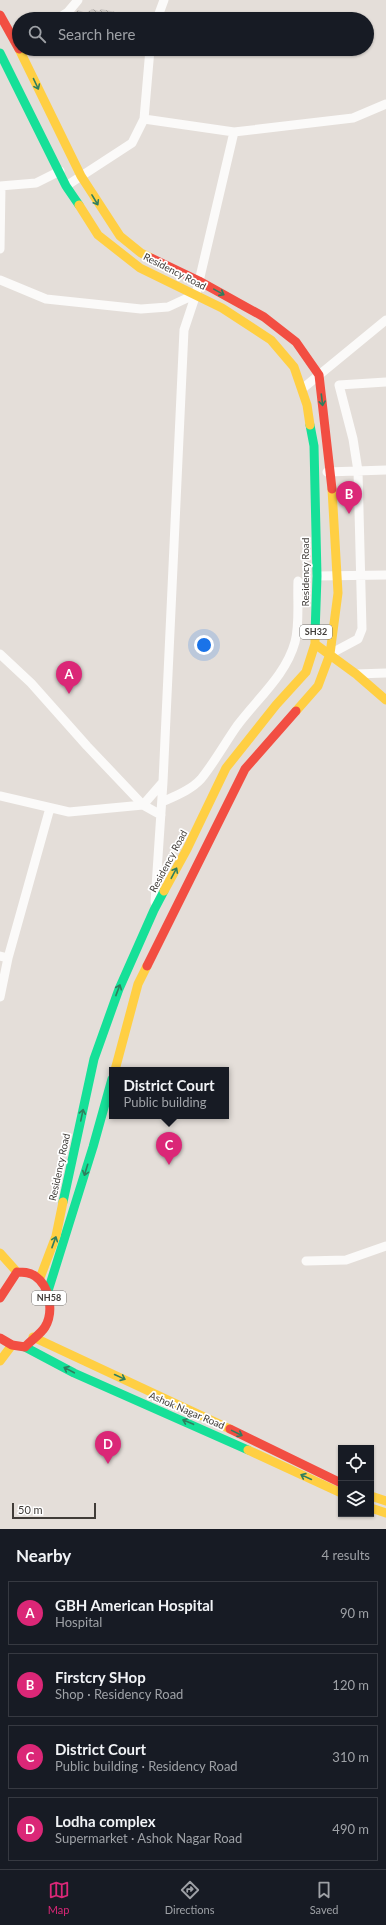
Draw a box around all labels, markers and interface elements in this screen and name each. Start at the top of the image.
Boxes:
search box [12,12,374,56]
icon: search [26,23,48,45]
text: Search here [58,25,135,43]
one-way arrow [33,78,40,90]
one-way arrow [92,194,100,206]
street label: Residency Road [142,250,208,292]
one-way arrow [213,289,225,297]
one-way arrow [319,393,326,406]
pin: B [336,481,362,514]
street label: Residency Road [299,538,311,606]
road number: SH32 [300,625,332,639]
your location [194,635,214,655]
pin: A [56,661,82,694]
street label: Residency Road [147,828,189,894]
one-way arrow [171,867,178,879]
one-way arrow [115,985,123,997]
popup [109,1067,229,1119]
text: District Court [123,1076,215,1094]
text: Public building [123,1094,207,1110]
one-way arrow [78,1109,86,1122]
street label: Residency Road [46,1132,72,1202]
pin: C [156,1132,182,1165]
one-way arrow [82,1164,89,1177]
one-way arrow [50,1236,58,1248]
road number: NH58 [32,1291,66,1305]
one-way arrow [63,1366,75,1374]
one-way arrow [113,1374,125,1381]
street label: Ashok Nagar Road [147,1389,227,1431]
one-way arrow [182,1418,194,1426]
one-way arrow [231,1429,243,1437]
pin: D [95,1431,121,1464]
map controls [338,1445,374,1517]
button: locate [338,1445,374,1481]
one-way arrow [300,1473,312,1480]
button: layers [338,1481,374,1517]
scale bar [12,1501,96,1520]
text: 50 m [18,1503,43,1516]
text: Nearby [16,1545,71,1566]
text: 4 results [322,1547,370,1563]
text: GBH American Hospital [55,1596,214,1614]
text: A [25,1605,35,1621]
text: 90 m [340,1605,369,1621]
text: Hospital [55,1614,102,1630]
text: Firstcry SHop [55,1668,146,1686]
text: B [26,1677,34,1693]
text: 120 m [332,1677,369,1693]
text: Shop · Residency Road [55,1686,183,1702]
text: District Court [55,1740,146,1758]
text: C [26,1749,34,1765]
text: 310 m [332,1749,369,1765]
text: Public building · Residency Road [55,1758,238,1774]
text: Lodha complex [55,1812,156,1830]
text: D [25,1821,35,1837]
text: 490 m [332,1821,369,1837]
text: Supermarket · Ashok Nagar Road [55,1830,242,1846]
tab: Map [48,1879,70,1916]
tab: Directions [165,1879,214,1916]
tab: Saved [310,1879,338,1916]

